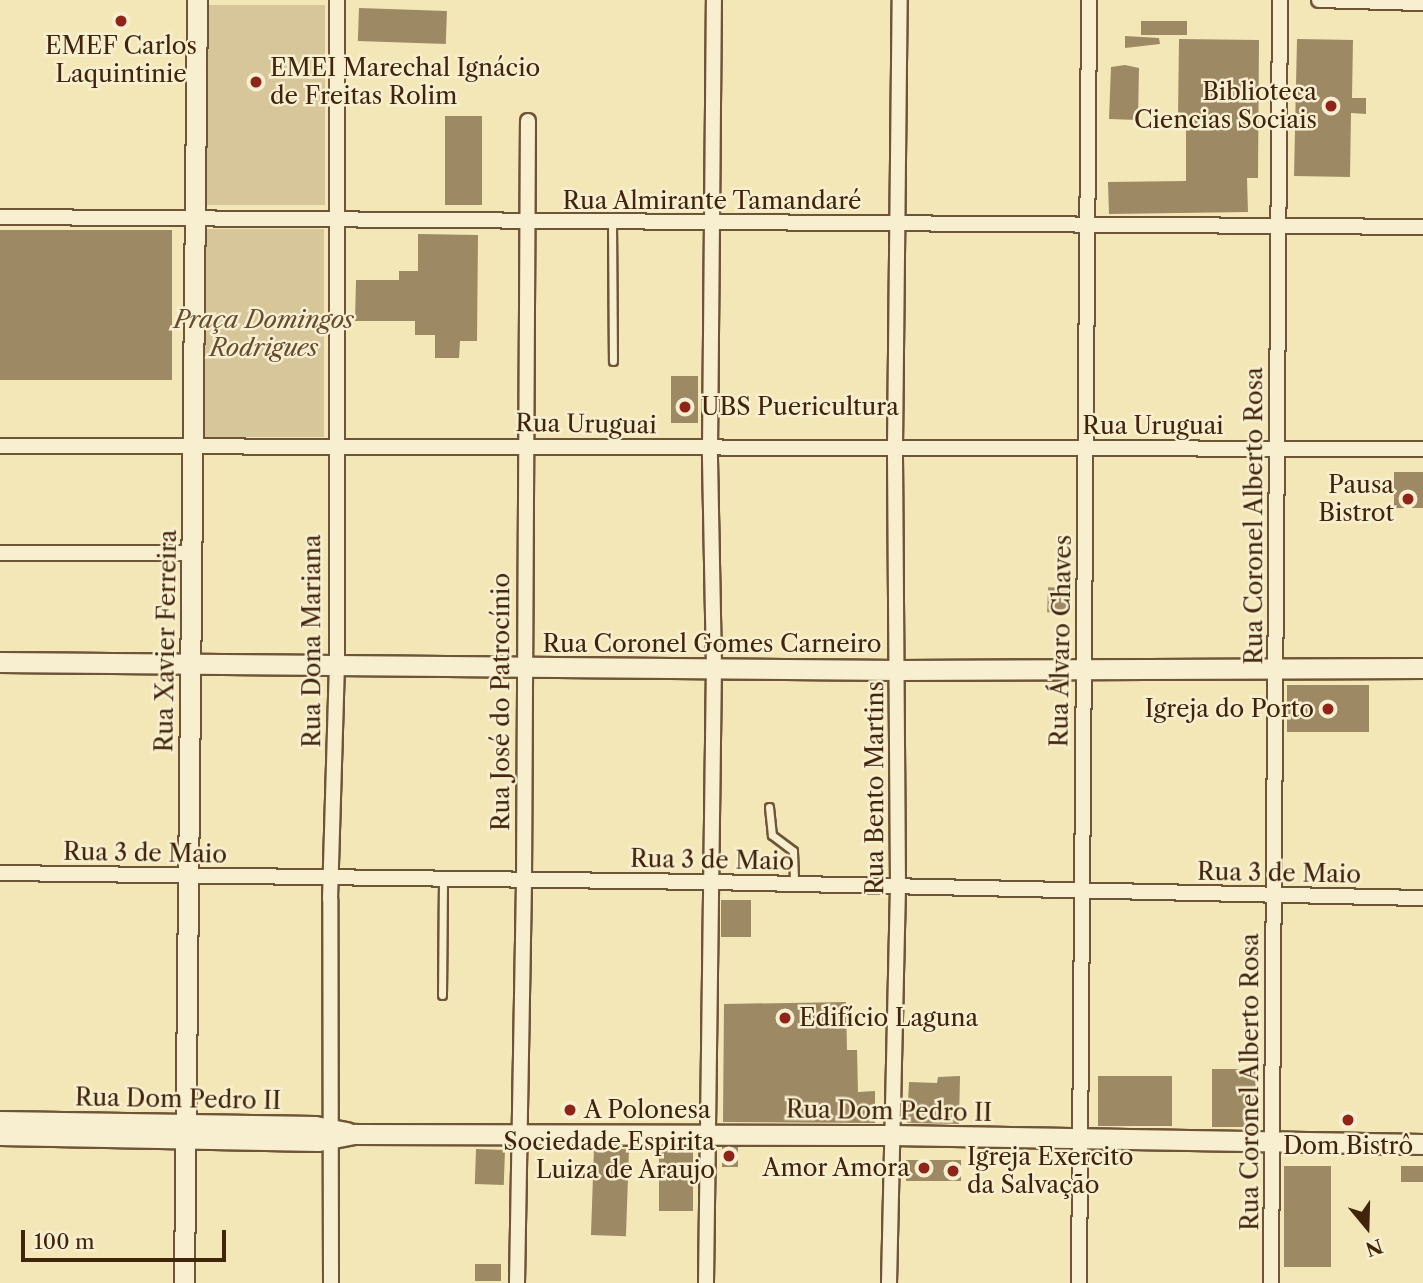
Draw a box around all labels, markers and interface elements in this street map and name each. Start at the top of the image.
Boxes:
marker: EMEF Carlos Laquintinie [113,13,129,29]
place label: EMEF Carlos Laquintinie [45,32,197,88]
place label: EMEI Marechal Ignácio de Freitas Rolim [270,54,540,110]
marker: EMEI Marechal Ignácio de Freitas Rolim [248,74,264,90]
place label: Biblioteca Ciencias Sociais [1134,78,1317,134]
marker: Biblioteca Ciencias Sociais [1323,98,1339,114]
street label: Rua Almirante Tamandaré [562,187,862,215]
park label: Praça Domingos Rodrigues [174,306,354,362]
street label: Rua Coronel Alberto Rosa [1240,367,1268,665]
place label: UBS Puericultura [701,393,899,421]
marker: UBS Puericultura [675,397,695,417]
street label: Rua Uruguai [515,408,657,440]
street label: Rua Uruguai [1082,412,1224,440]
place label: Pausa Bistrot [1318,471,1394,527]
marker: Pausa Bistrot [1400,491,1416,507]
street label: Rua Xavier Ferreira [150,529,182,753]
street label: Rua Dona Mariana [298,534,326,748]
street label: Rua Álvaro Chaves [1045,534,1077,748]
street label: Rua José do Patrocínio [487,573,515,831]
street label: Rua Coronel Gomes Carneiro [542,630,882,658]
street label: Rua Bento Martins [861,681,889,895]
place label: Igreja do Porto [1145,695,1314,723]
marker: Igreja do Porto [1320,701,1336,717]
street label: Rua 3 de Maio [63,837,227,869]
street label: Rua 3 de Maio [630,844,794,876]
street label: Rua 3 de Maio [1197,857,1361,889]
street label: Rua Coronel Alberto Rosa [1236,933,1264,1231]
place label: Edifício Laguna [799,1004,978,1032]
marker: Edifício Laguna [777,1010,793,1026]
street label: Rua Dom Pedro II [74,1083,282,1115]
street label: Rua Dom Pedro II [785,1095,993,1127]
place label: A Polonesa [584,1096,712,1124]
marker: A Polonesa [562,1102,578,1118]
marker: Dom Bistrô [1340,1112,1356,1128]
place label: Sociedade Espirita Luiza de Araujo [503,1128,715,1184]
place label: Dom Bistrô [1283,1132,1413,1160]
place label: Igreja Exercito da Salvação [967,1143,1134,1199]
marker: Sociedade Espirita Luiza de Araujo [721,1148,737,1164]
place label: Amor Amora [761,1154,910,1182]
marker: Amor Amora [916,1160,932,1176]
marker: Igreja Exercito da Salvação [945,1163,961,1179]
north arrow [1332,1192,1402,1262]
scale bar [24,1216,229,1260]
text: 100 m [34,1229,95,1254]
text: N [1362,1234,1386,1261]

